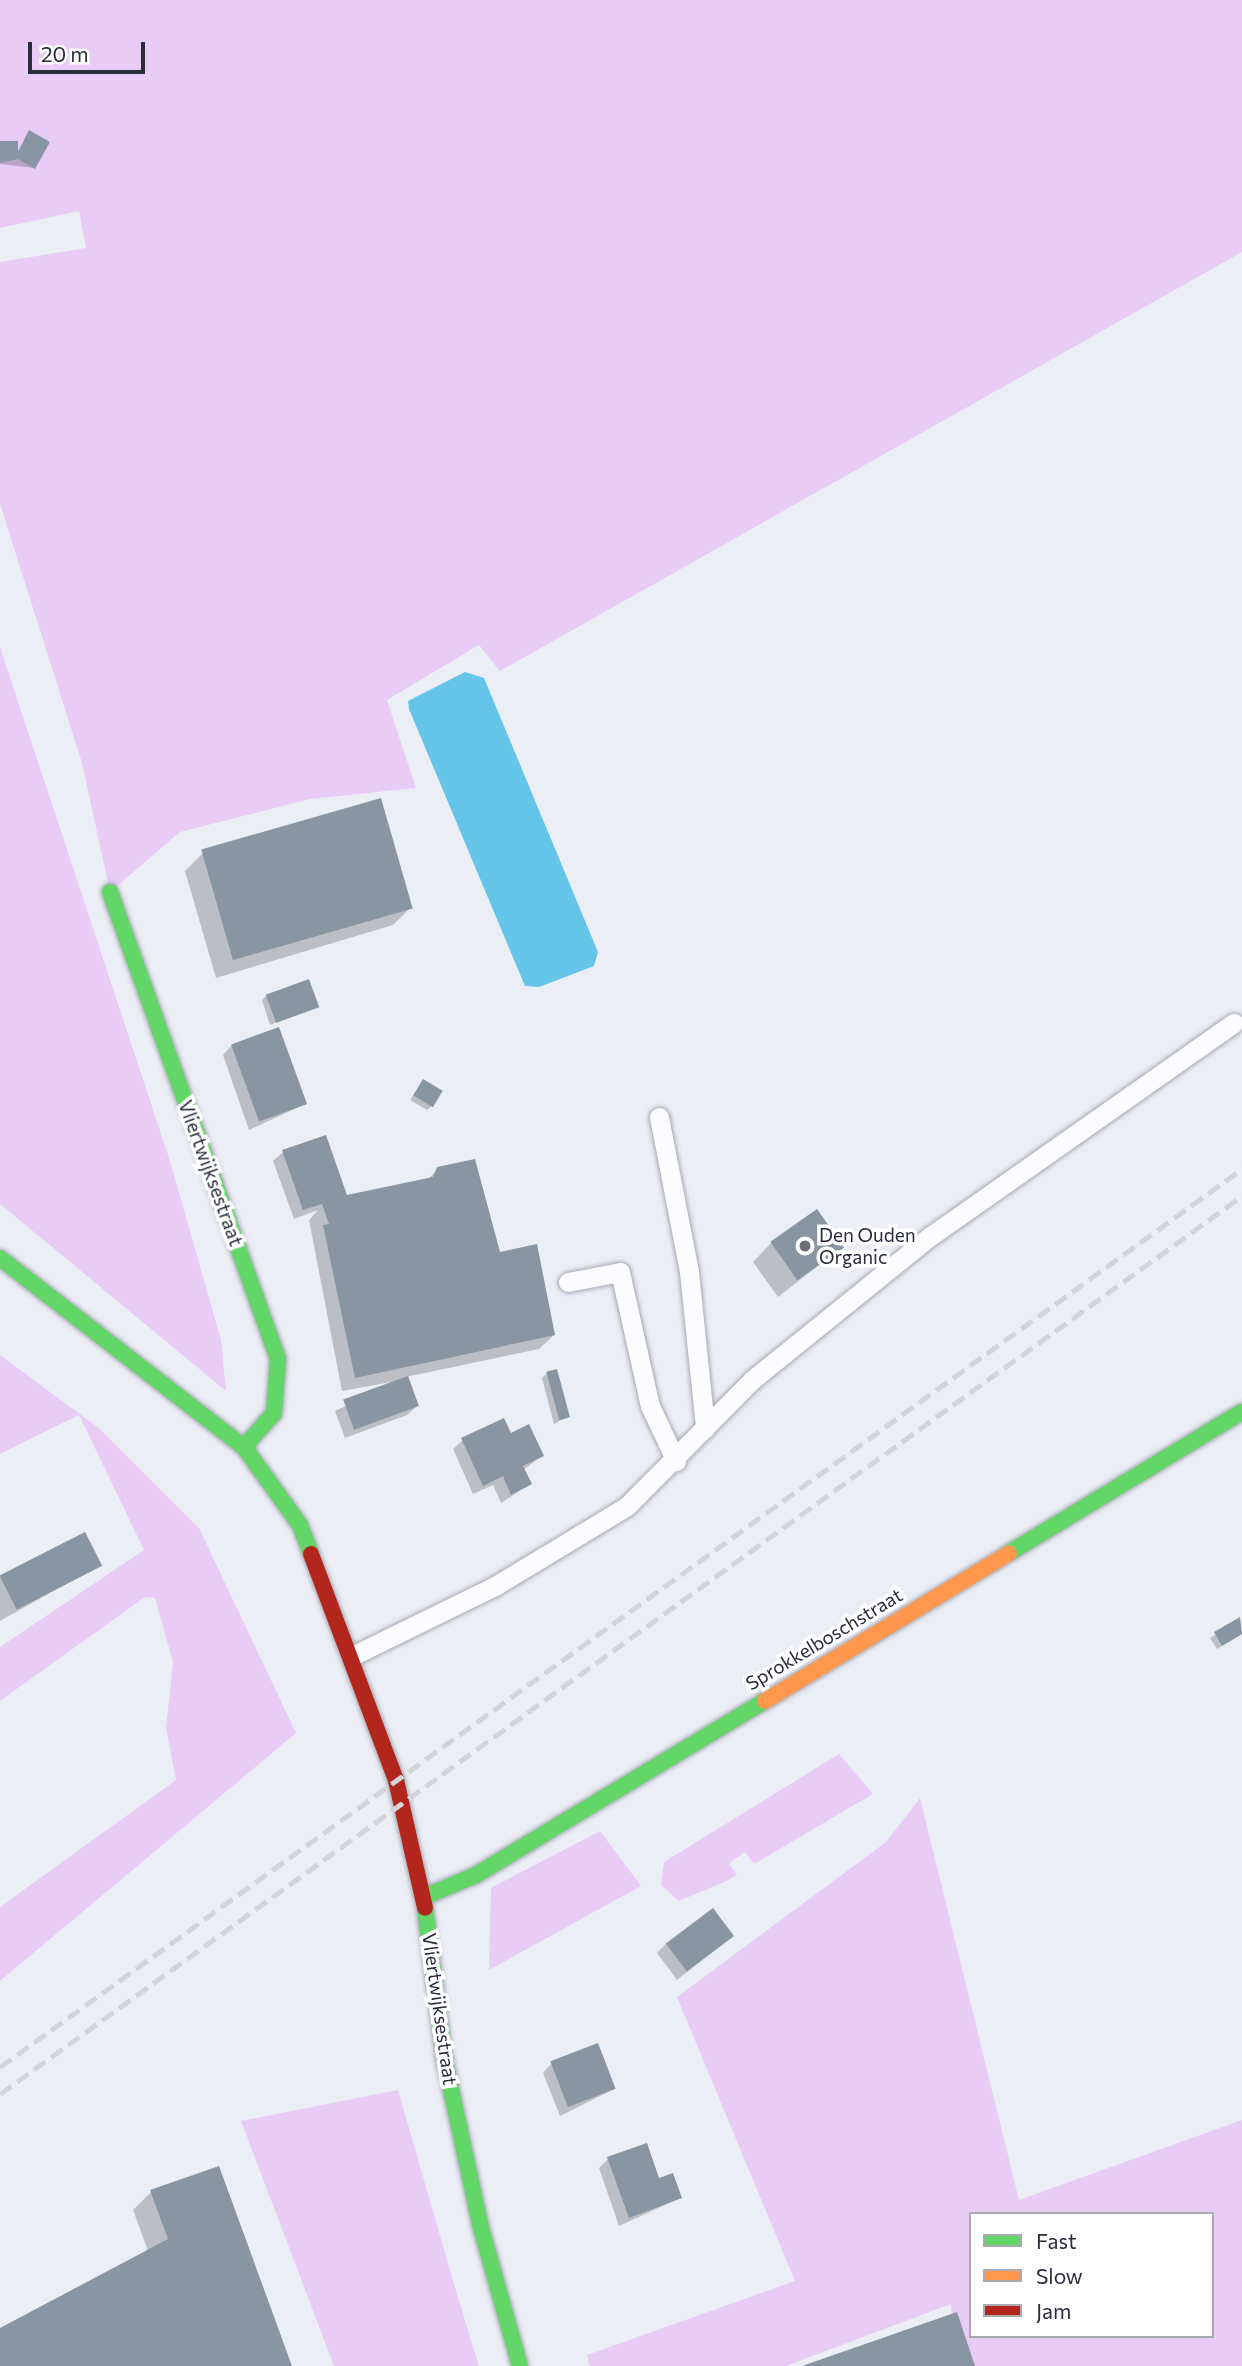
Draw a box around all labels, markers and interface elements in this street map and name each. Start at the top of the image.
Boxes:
scale bar [32,28,149,72]
text: 20 m [41,41,89,66]
street label: Vliertwijksestraat [174,1097,248,1249]
place label: Den Ouden Organic [819,1224,916,1268]
marker: Den Ouden Organic [797,1238,813,1254]
street label: Sprokkelboschstraat [742,1583,906,1695]
street label: Vliertwijksestraat [418,1931,462,2087]
legend [969,2212,1214,2338]
text: Fast [1036,2228,1077,2253]
text: Slow [1036,2263,1083,2288]
text: Jam [1036,2298,1071,2323]

